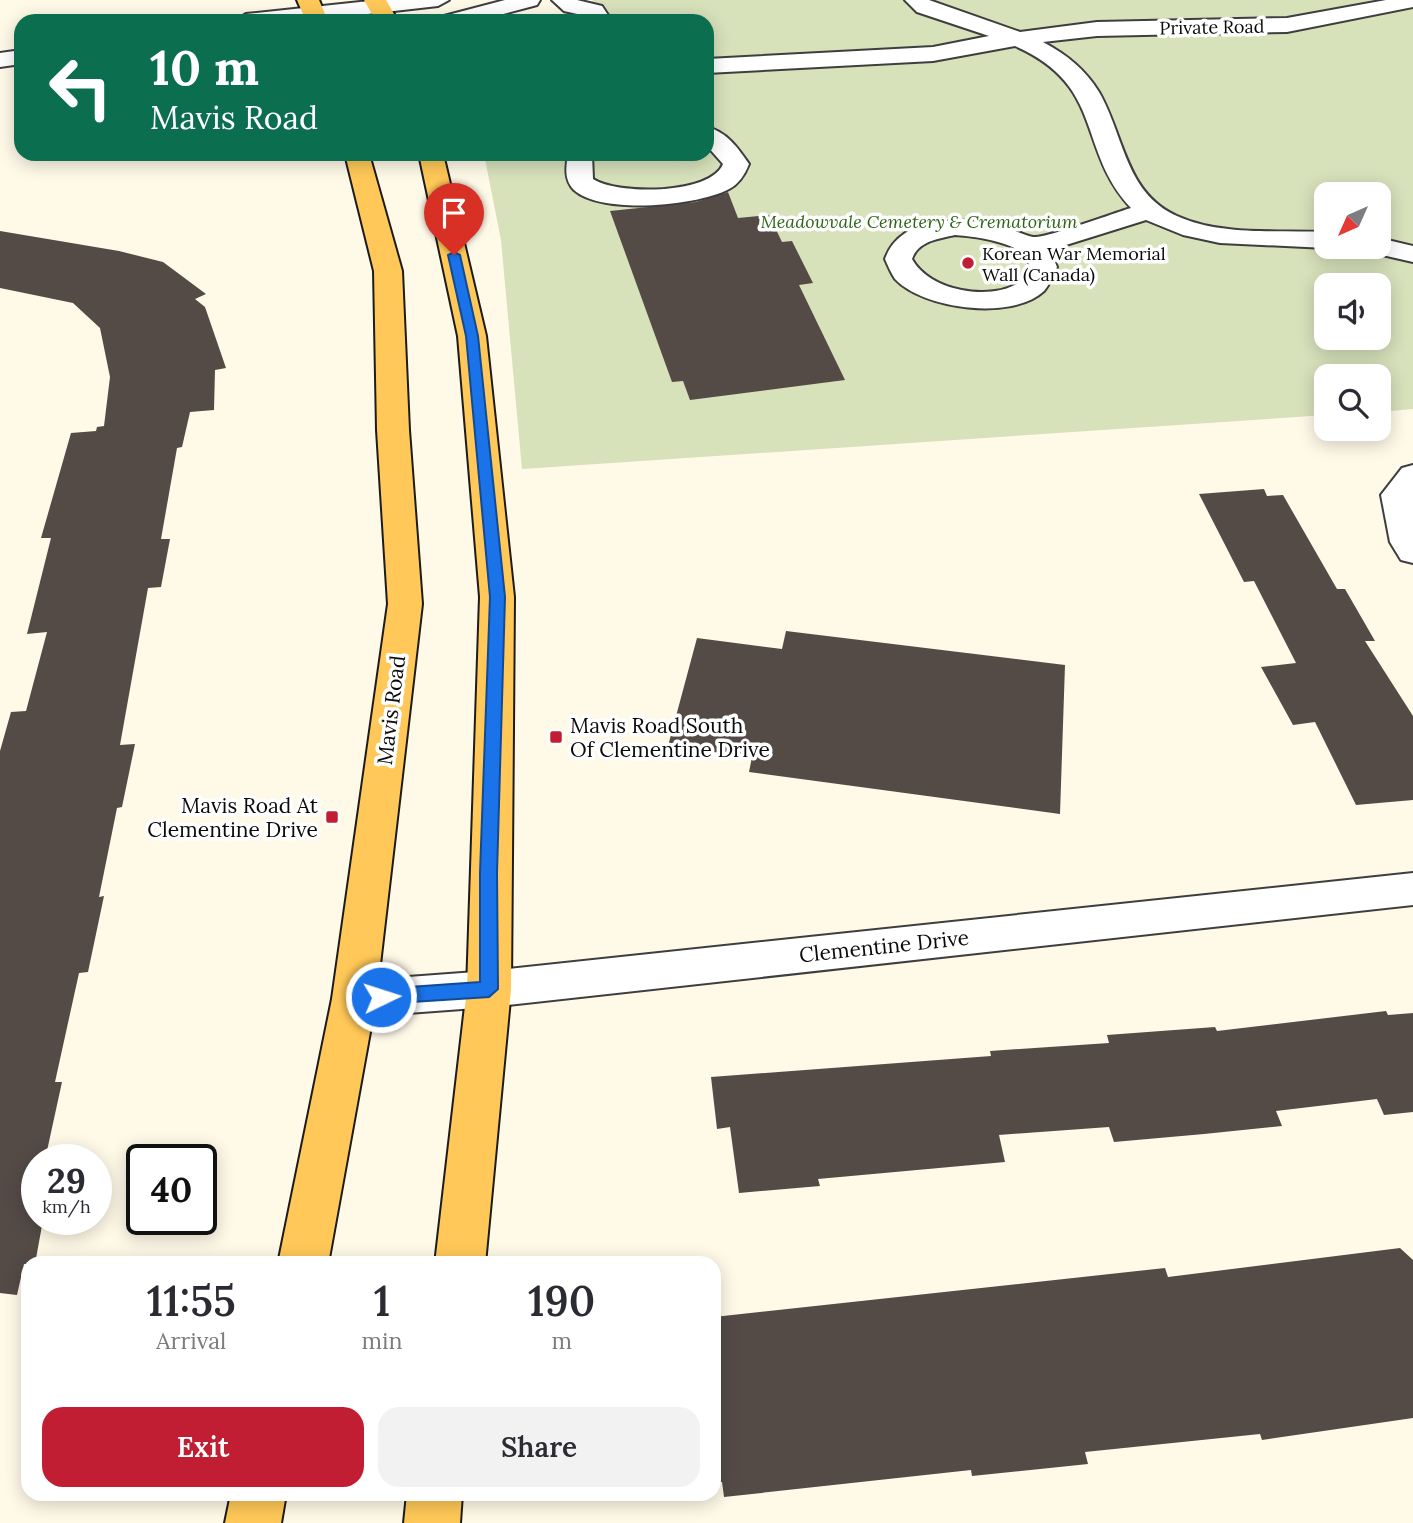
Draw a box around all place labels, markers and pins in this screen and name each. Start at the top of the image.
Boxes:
pin [424,183,484,255]
place label: Korean War Memorial Wall (Canada) [982,242,1166,286]
marker: Korean War Memorial Wall (Canada) [960,255,976,271]
place label: Mavis Road South Of Clementine Drive [570,712,770,763]
marker: Mavis Road South Of Clementine Drive [548,729,564,745]
place label: Mavis Road At Clementine Drive [147,792,319,843]
marker: Mavis Road At Clementine Drive [324,809,340,825]

